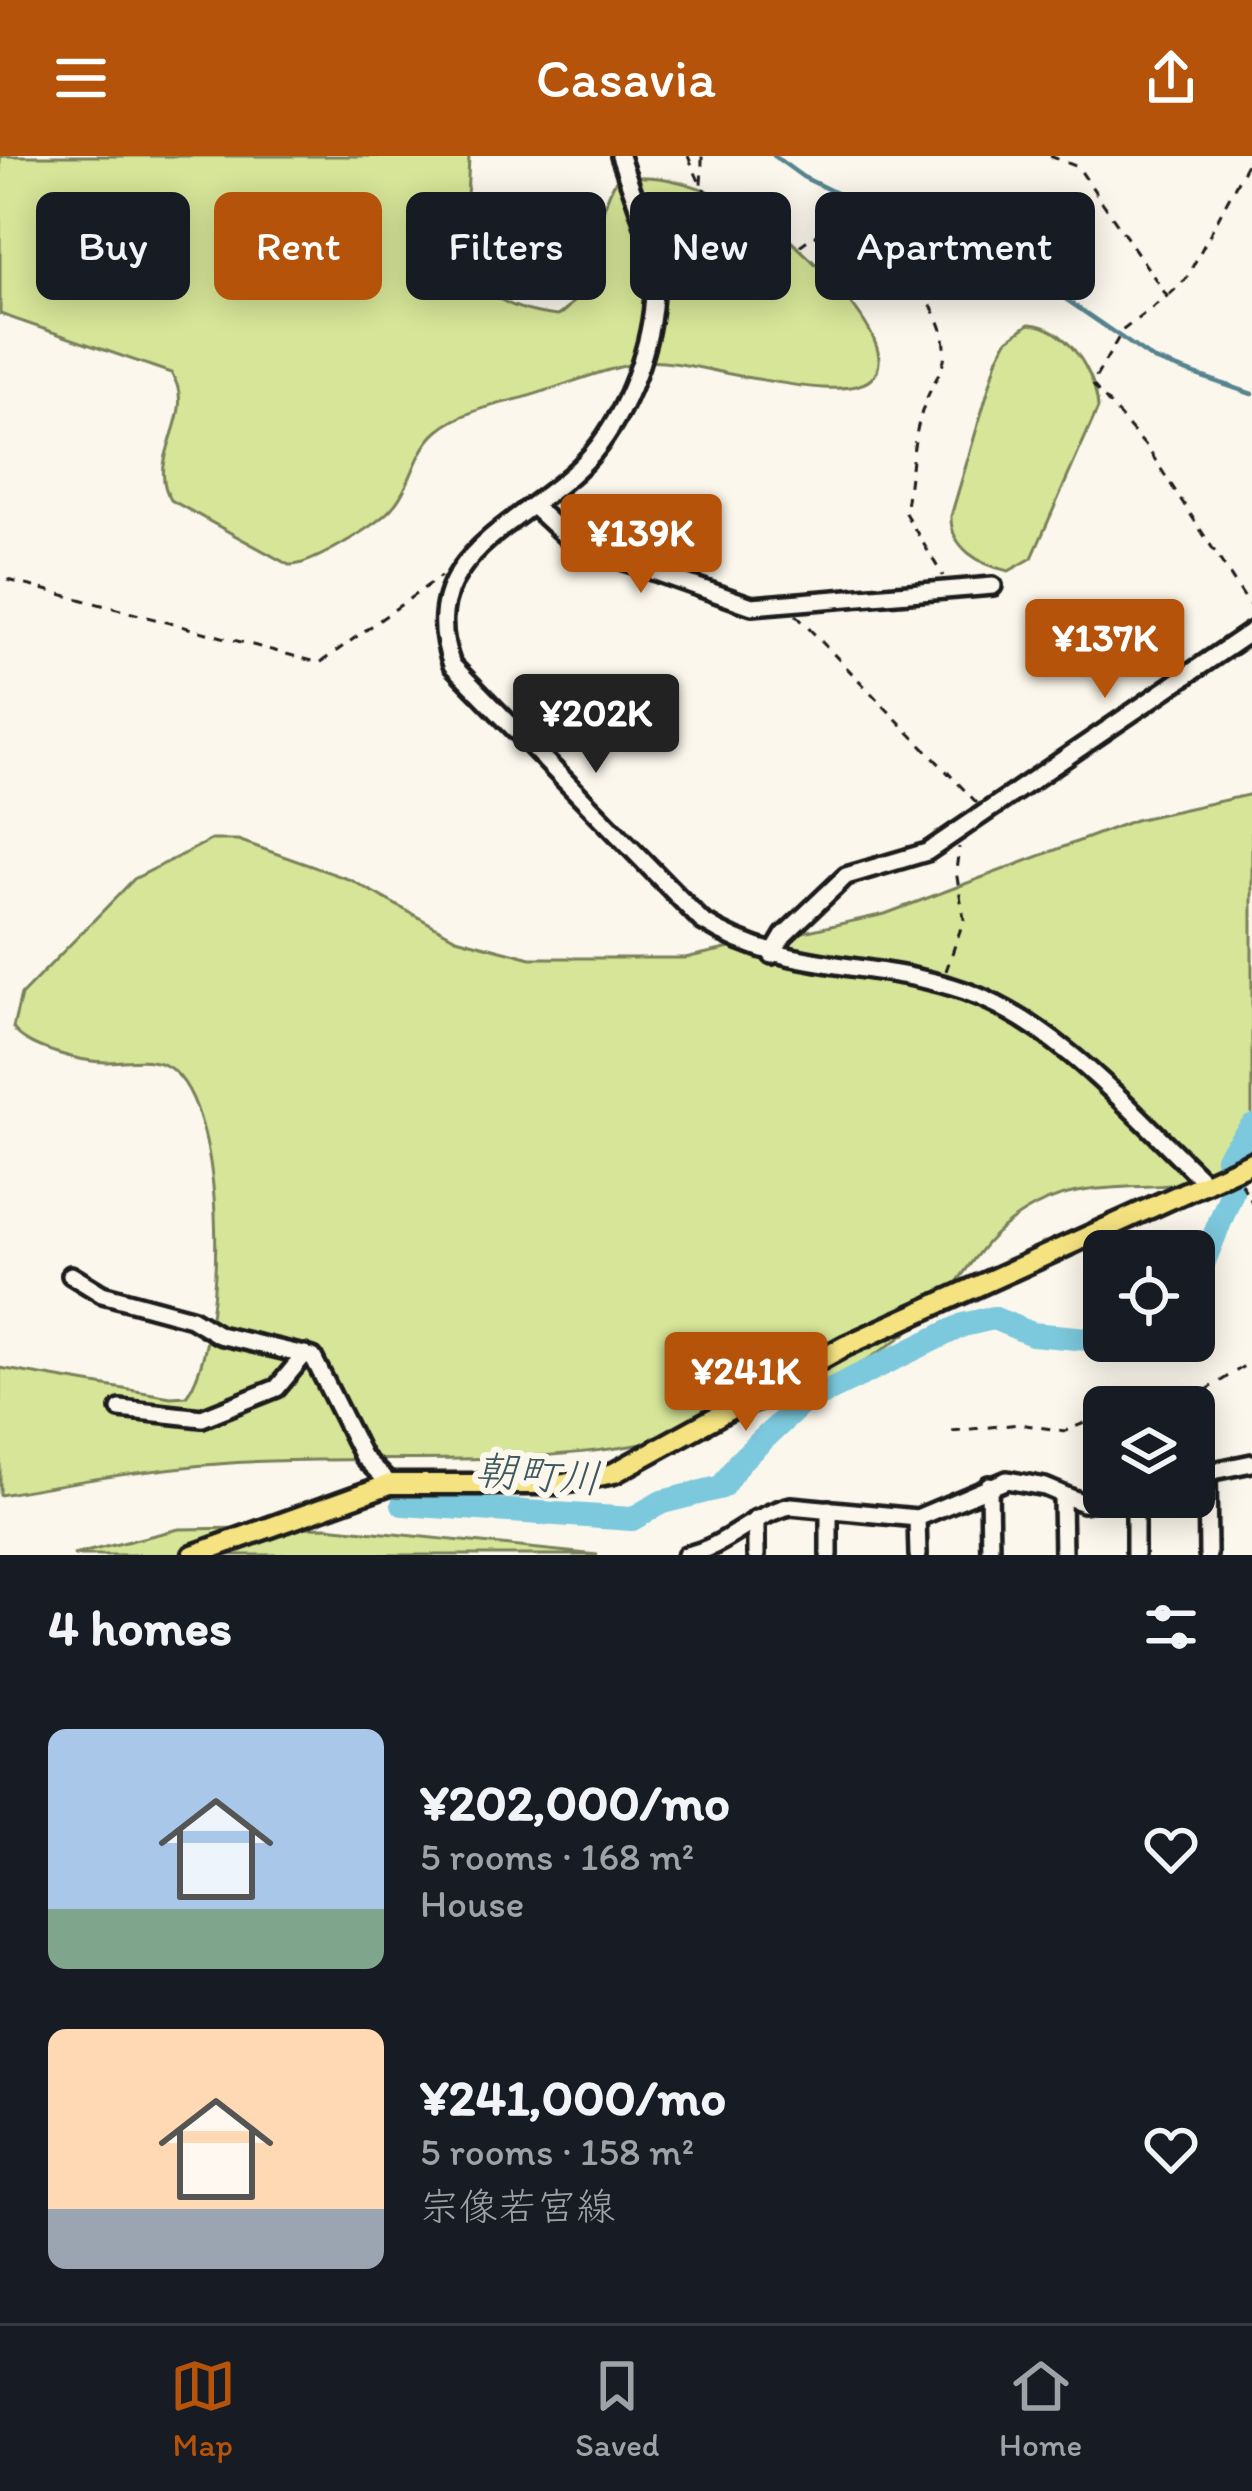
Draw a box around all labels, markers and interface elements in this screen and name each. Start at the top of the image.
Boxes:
icon: menu [48,45,114,111]
icon: share [1138,45,1204,111]
text: Casavia [536,46,716,111]
chip: Buy [36,192,190,300]
chip: Rent [214,192,382,300]
chip: Filters [406,192,606,300]
chip: New [630,192,791,300]
chip: Apartment [815,192,1095,300]
pin: ¥139K [557,494,725,596]
text: ¥139K [588,509,694,556]
pin: ¥137K [1021,599,1189,701]
text: ¥137K [1052,614,1158,661]
pin: ¥202K [512,674,680,776]
text: ¥202K [540,689,652,736]
map controls [1083,1230,1215,1518]
button: locate [1083,1230,1215,1362]
pin: ¥241K [662,1332,830,1434]
text: ¥241K [692,1347,800,1394]
button: layers [1083,1386,1215,1518]
water label: 朝町川 [473,1444,603,1504]
icon: filters [1138,1594,1204,1660]
text: 4 homes [48,1597,232,1658]
text: ¥202,000/mo [420,1772,730,1833]
icon: home [144,1777,288,1921]
icon: heart [1138,1816,1204,1882]
text: 5 rooms · 168 m² [420,1833,694,1880]
text: House [420,1880,524,1927]
text: ¥241,000/mo [420,2067,726,2128]
icon: home [144,2077,288,2221]
icon: heart [1138,2116,1204,2182]
text: 5 rooms · 158 m² [420,2128,694,2175]
text: 宗像若宮線 [420,2183,615,2230]
tab: Map [170,2353,236,2464]
tab: Saved [575,2353,660,2464]
tab: Home [999,2353,1082,2464]

